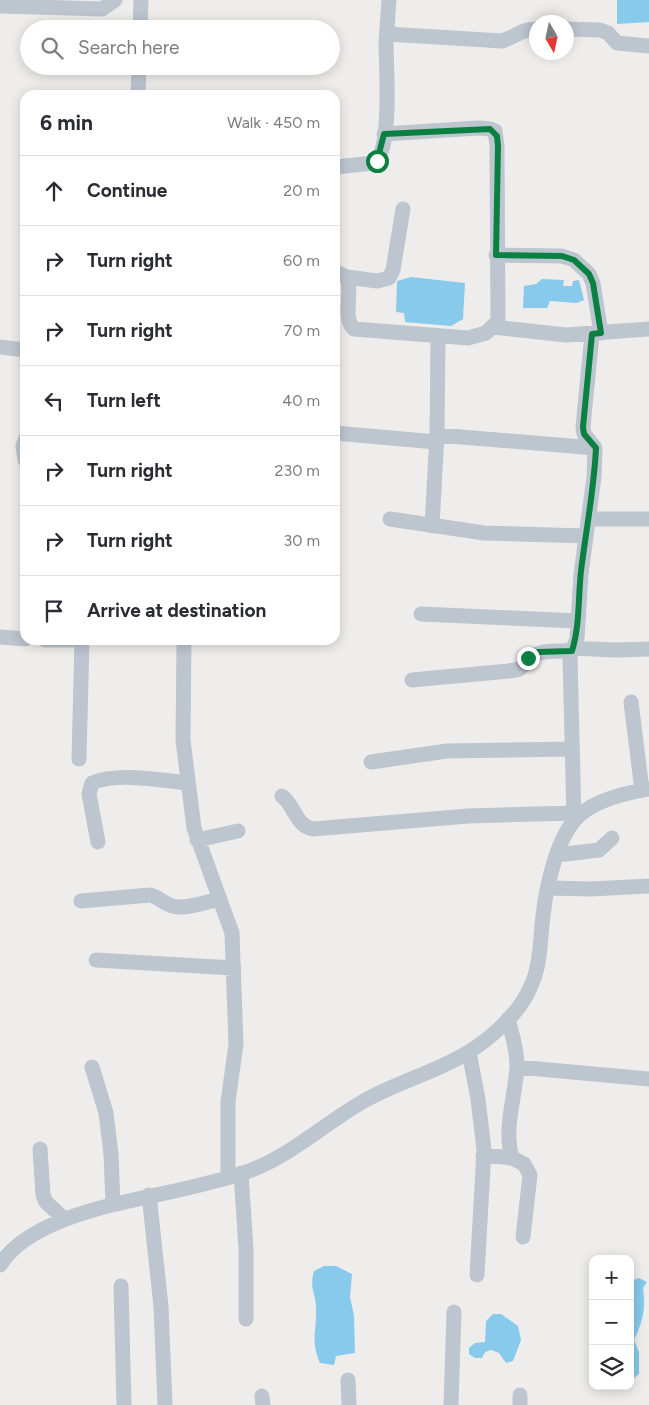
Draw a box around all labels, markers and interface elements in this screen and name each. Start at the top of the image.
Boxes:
north arrow [529,15,574,60]
search box [20,20,340,75]
icon: search [38,34,66,62]
text: Search here [78,36,180,59]
text: 6 min [40,110,93,135]
text: Walk · 450 m [227,113,320,132]
route start [366,150,389,173]
icon: ahead [40,177,68,205]
text: Continue [87,179,167,202]
text: 20 m [283,181,320,200]
icon: right [40,247,68,275]
text: Turn right [87,249,173,272]
text: 60 m [283,251,320,270]
icon: right [40,317,68,345]
text: Turn right [87,319,173,342]
text: 70 m [284,321,320,340]
icon: left [40,387,68,415]
text: Turn left [87,389,161,412]
text: 40 m [282,391,320,410]
icon: right [40,457,68,485]
text: Turn right [87,459,173,482]
text: 230 m [275,461,320,480]
icon: right [40,527,68,555]
text: Turn right [87,529,173,552]
text: 30 m [283,531,320,550]
icon: arrive [40,597,68,625]
text: Arrive at destination [87,599,266,622]
route end [517,647,540,670]
map controls [589,1255,634,1390]
button: + [589,1255,634,1300]
button: − [589,1300,634,1345]
button: layers [589,1345,634,1390]

